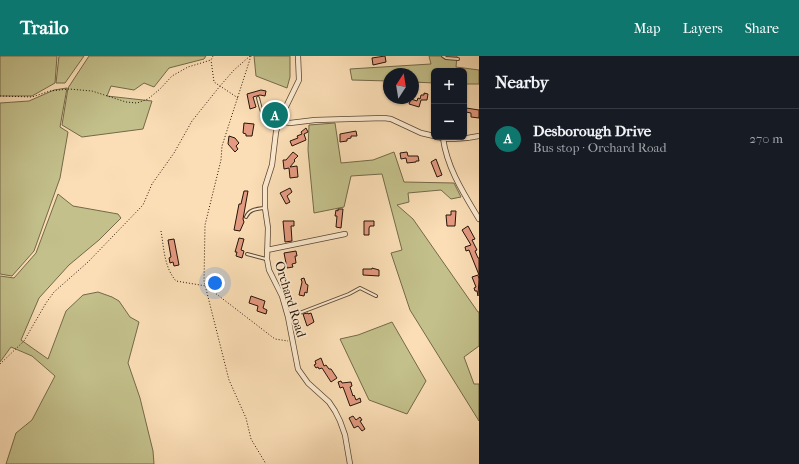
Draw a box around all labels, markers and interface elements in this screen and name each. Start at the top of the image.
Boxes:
text: Trailo [20,17,69,39]
text: Map [634,20,661,37]
text: Layers [683,20,723,37]
text: Share [745,20,779,37]
north arrow [383,68,419,104]
map controls [431,68,467,140]
button: + [431,68,467,104]
text: Nearby [495,72,549,92]
pin: A [262,100,288,130]
button: − [431,104,467,140]
text: Desborough Drive [533,122,651,140]
text: A [504,131,512,146]
text: 270 m [749,131,783,146]
text: Bus stop · Orchard Road [533,140,667,155]
street label: Orchard Road [272,259,310,340]
your location [205,273,225,293]

